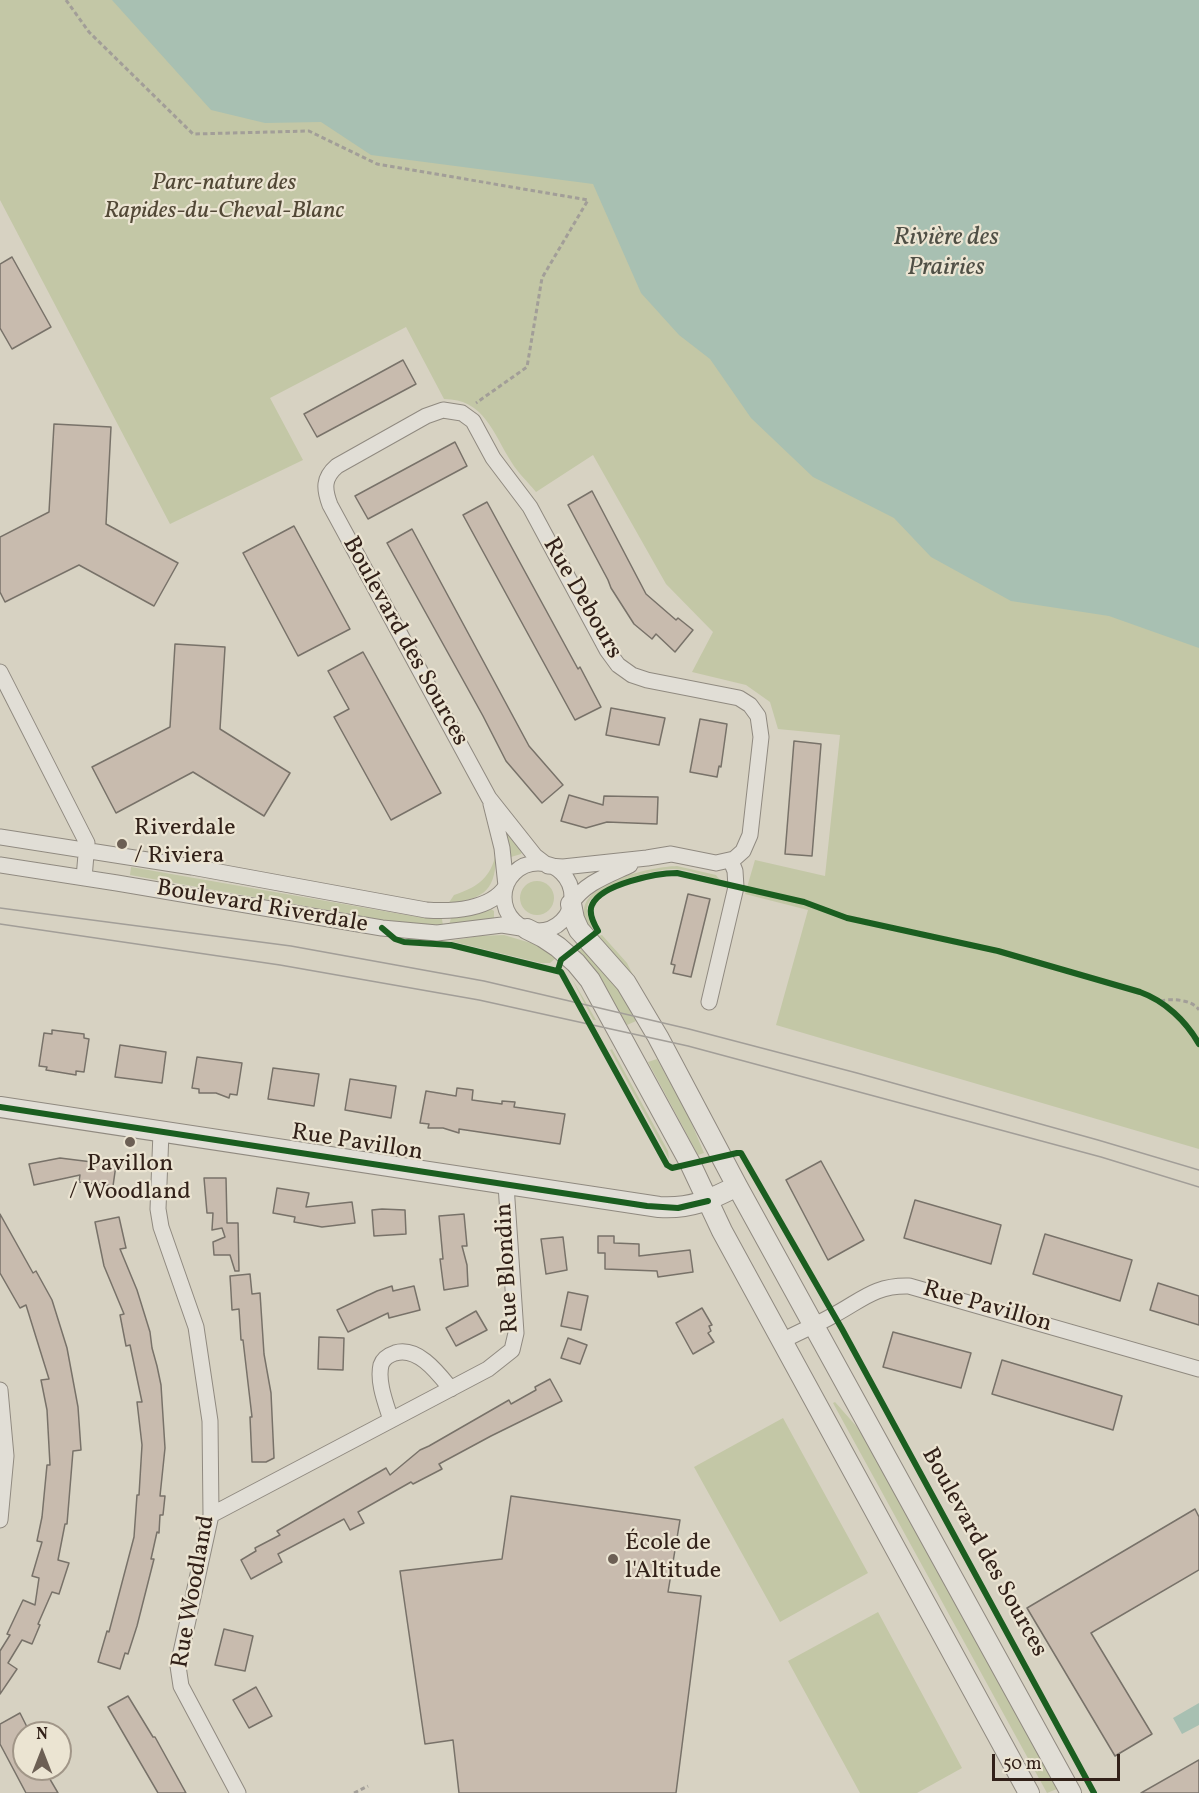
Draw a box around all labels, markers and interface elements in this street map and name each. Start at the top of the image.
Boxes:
park label: Parc-nature des Rapides-du-Cheval-Blanc [104,171,344,227]
water label: Rivière des Prairies [893,223,999,284]
street label: Boulevard des Sources [335,532,473,752]
street label: Rue Debours [535,533,627,665]
place label: Riverdale / Riviera [134,816,236,872]
marker: Riverdale / Riviera [115,837,129,851]
street label: Boulevard Riverdale [154,875,370,941]
street label: Rue Pavillon [289,1119,425,1169]
marker: Pavillon / Woodland [123,1135,137,1149]
place label: Pavillon / Woodland [69,1152,191,1208]
street label: Rue Blondin [491,1202,527,1334]
street label: Rue Pavillon [919,1276,1055,1340]
street label: Boulevard des Sources [914,1443,1052,1663]
street label: Rue Woodland [167,1513,223,1671]
place label: École de l'Altitude [625,1531,721,1587]
marker: École de l'Altitude [606,1552,620,1566]
north arrow [12,1721,72,1781]
text: N [36,1724,48,1746]
scale bar [995,1742,1122,1780]
text: 50 m [1003,1752,1042,1777]

